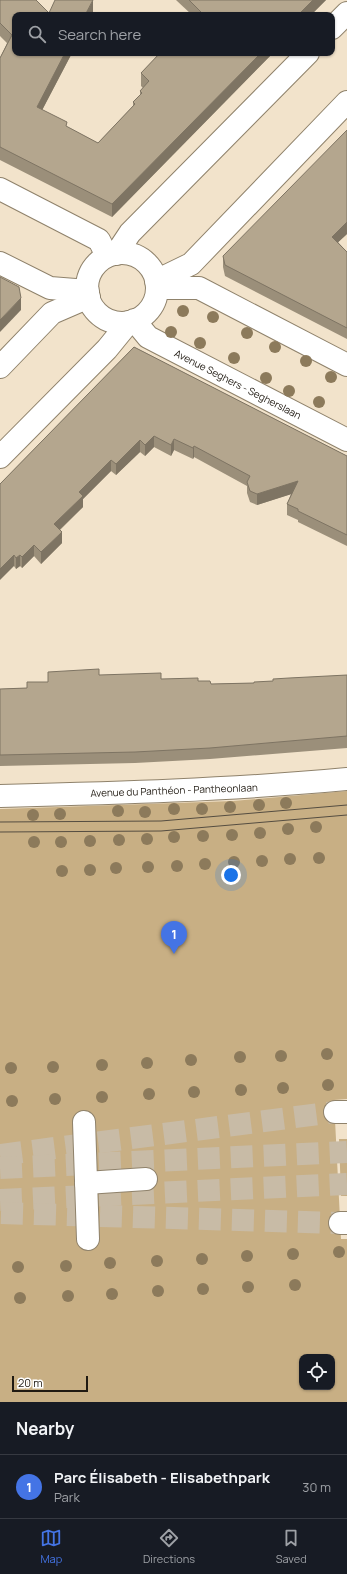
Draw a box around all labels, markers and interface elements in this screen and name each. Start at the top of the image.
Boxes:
search box [12,12,335,56]
icon: search [26,23,48,45]
text: Search here [58,24,141,45]
street label: Avenue Seghers - Segherslaan [172,346,304,422]
street label: Avenue du Panthéon - Pantheonlaan [90,780,258,800]
your location [221,865,241,885]
pin: 1 [161,921,187,954]
map controls [299,1354,335,1390]
button: locate [299,1354,335,1390]
scale bar [12,1374,88,1393]
text: 20 m [18,1375,43,1390]
text: Nearby [16,1417,74,1440]
text: Parc Élisabeth - Elisabethpark [54,1467,270,1488]
text: 1 [26,1478,32,1496]
text: 30 m [302,1478,331,1496]
text: Park [54,1488,80,1506]
tab: Map [40,1527,62,1566]
tab: Directions [143,1527,195,1566]
tab: Saved [276,1527,307,1566]

